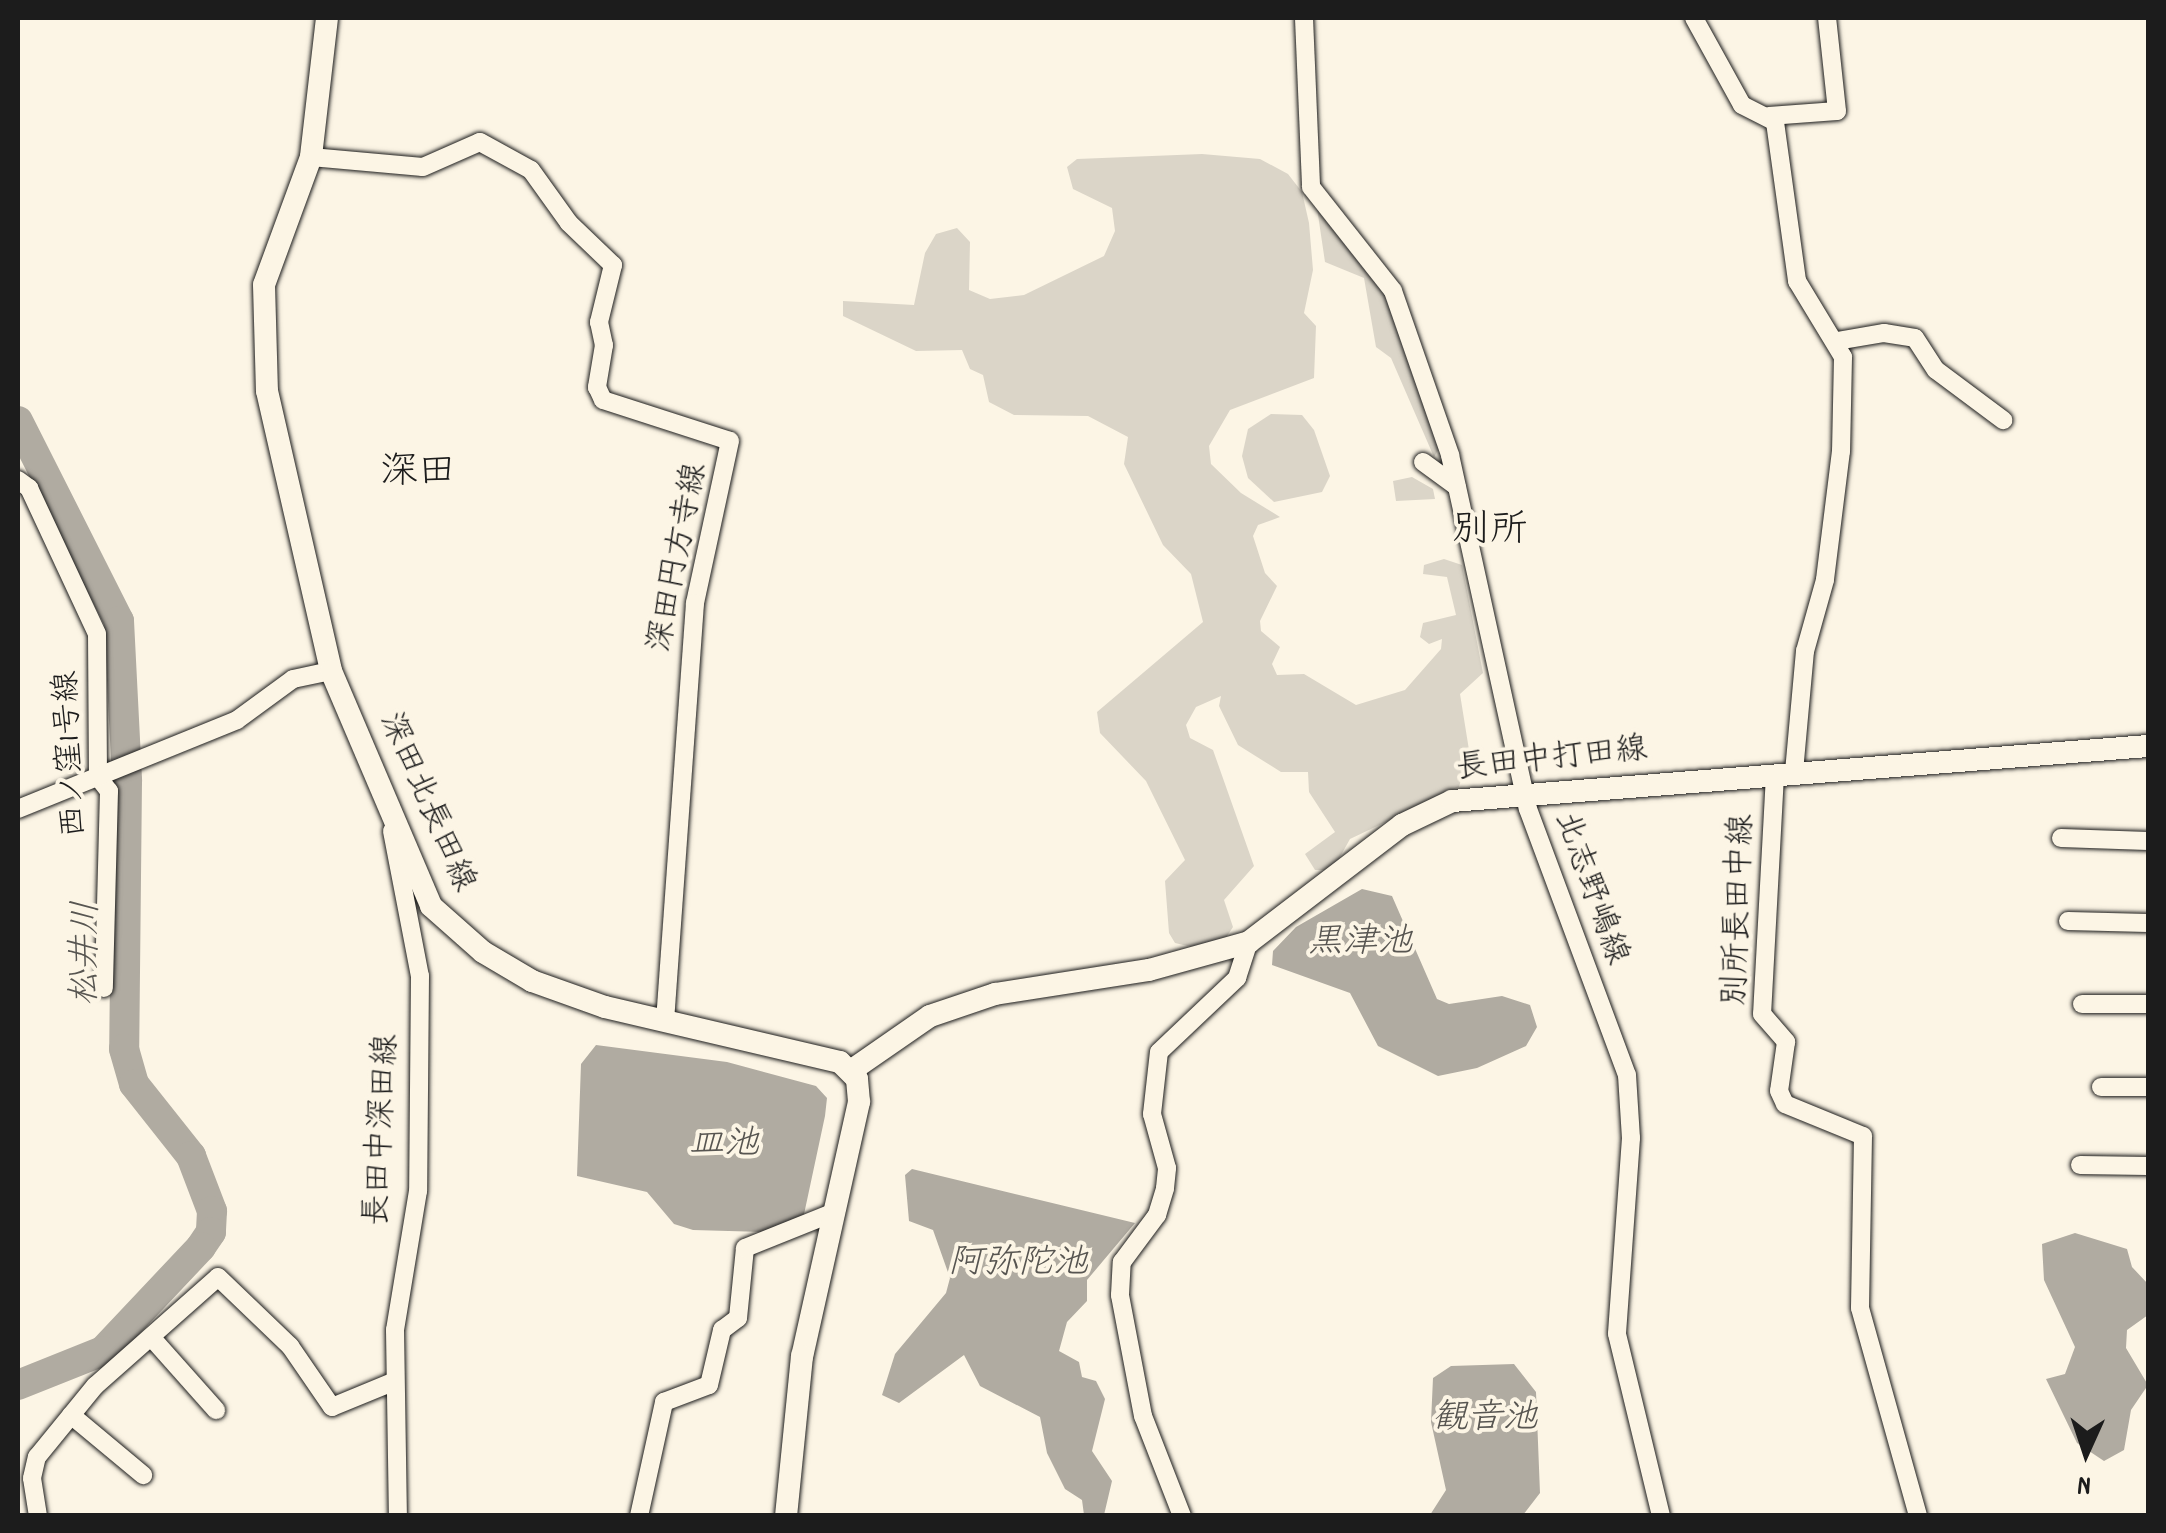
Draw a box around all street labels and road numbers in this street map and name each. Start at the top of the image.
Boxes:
street label: 深田円方寺線 [643,460,717,656]
street label: 西ノ窪1号線 [49,670,97,838]
street label: 深田北長田線 [368,707,482,899]
street label: 長田中打田線 [1455,732,1649,790]
street label: 北志野嶋線 [1544,807,1634,971]
street label: 別所長田中線 [1718,813,1764,1007]
street label: 長田中深田線 [360,1033,408,1227]

